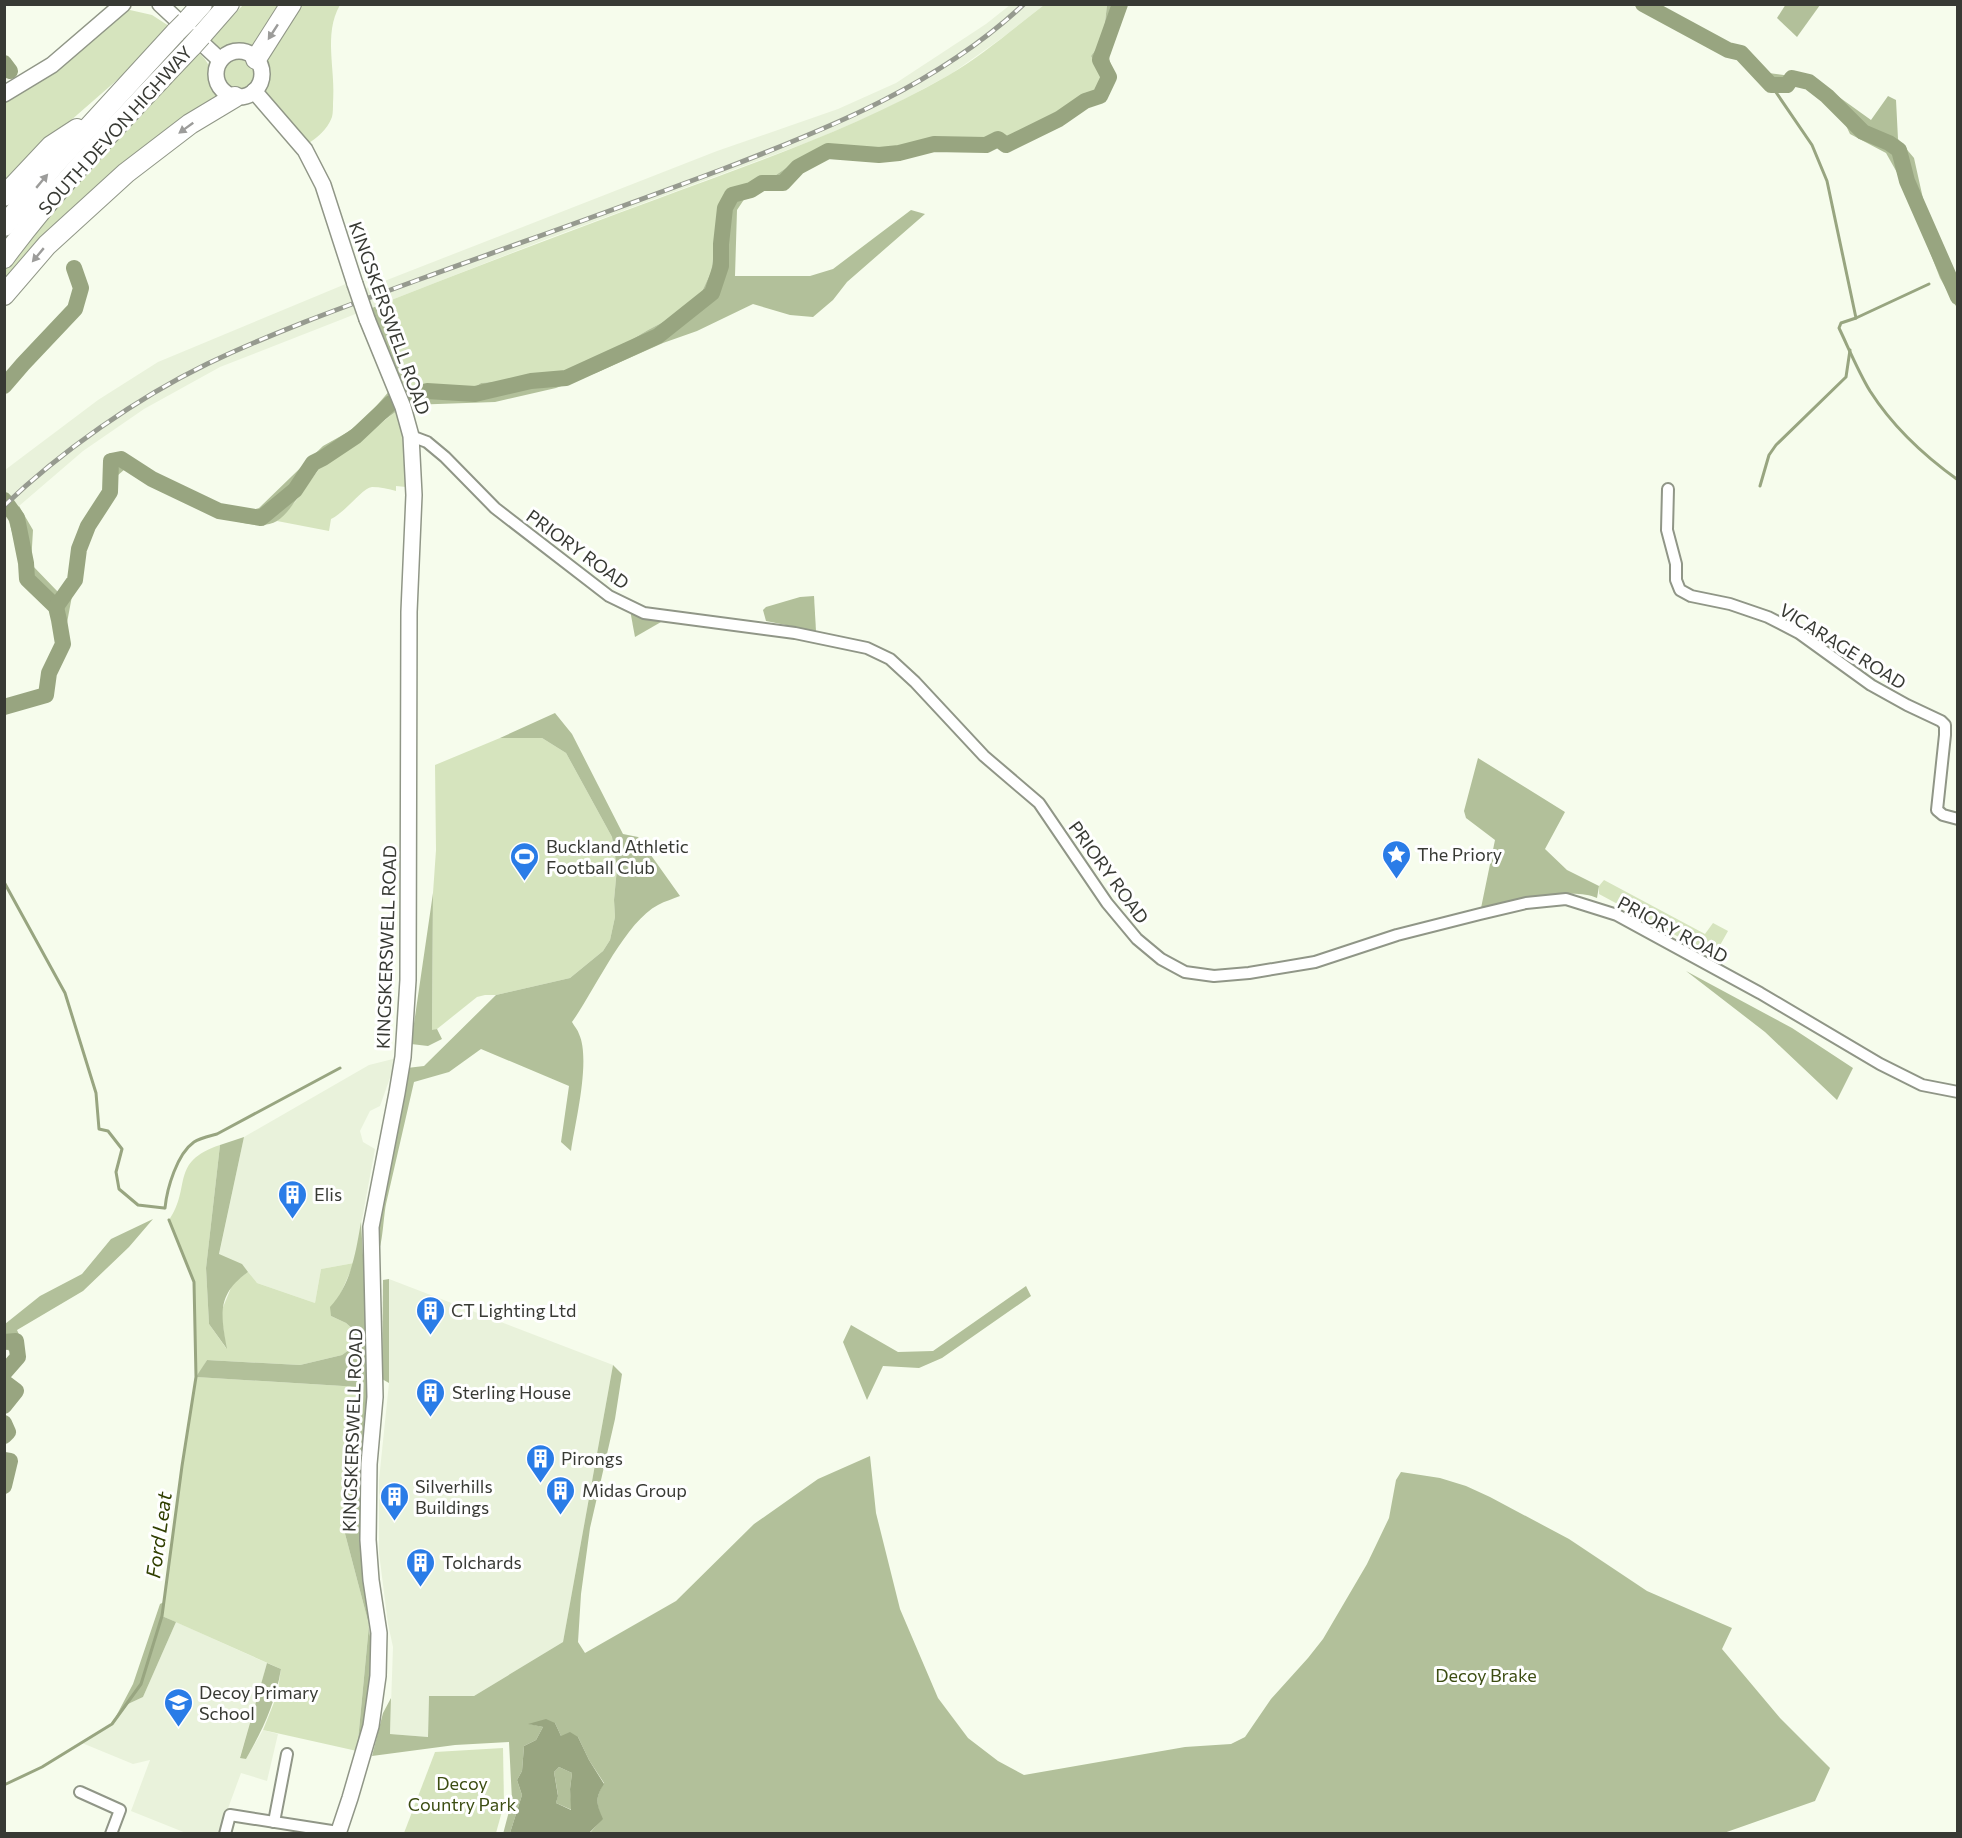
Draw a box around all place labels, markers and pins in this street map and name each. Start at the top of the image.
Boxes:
place label: Buckland Athletic Football Club [546,835,689,878]
place icon: The Priory [1380,838,1412,880]
sports icon: Buckland Athletic Football Club [509,840,541,882]
place label: The Priory [1417,843,1502,865]
building icon: Elis [277,1178,309,1220]
place label: Elis [314,1183,342,1205]
building icon: CT Lighting Ltd [414,1294,446,1336]
place label: CT Lighting Ltd [451,1299,576,1321]
building icon: Sterling House [415,1376,447,1418]
place label: Sterling House [452,1381,571,1403]
building icon: Pirongs [524,1442,556,1484]
place label: Pirongs [561,1447,623,1469]
building icon: Midas Group [545,1474,577,1516]
place label: Silverhills Buildings [415,1475,493,1518]
place label: Midas Group [582,1479,687,1501]
building icon: Silverhills Buildings [378,1480,410,1522]
building icon: Tolchards [405,1546,437,1588]
place label: Tolchards [442,1551,522,1573]
place label: Decoy Primary School [199,1681,319,1724]
school or university icon: Decoy Primary School [162,1686,194,1728]

